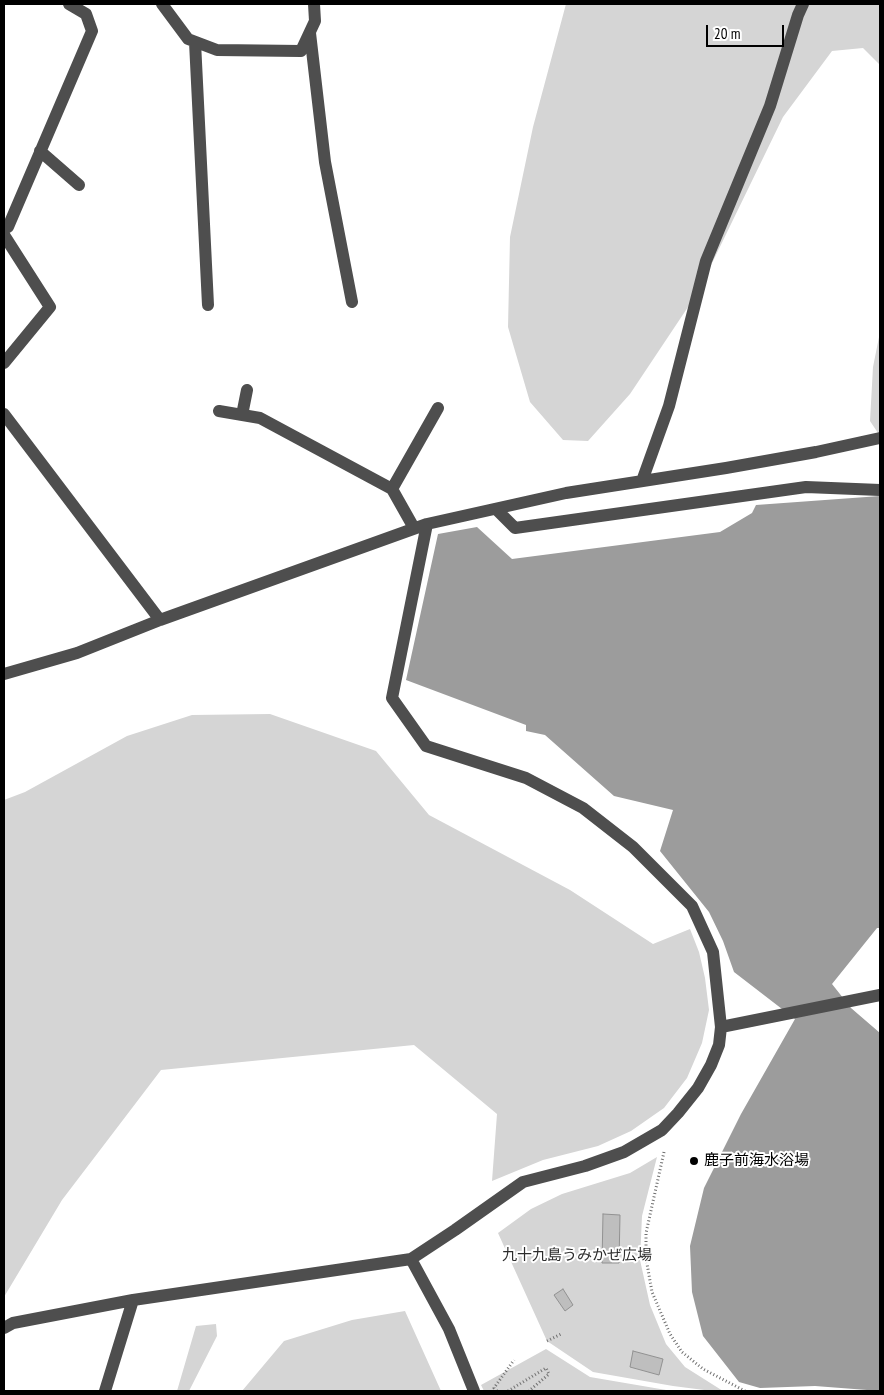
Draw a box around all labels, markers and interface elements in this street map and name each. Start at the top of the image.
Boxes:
scale bar [709,15,786,47]
text: 20 m [714,24,740,43]
place label: 鹿子前海水浴場 [704,1152,809,1170]
marker: 鹿子前海水浴場 [688,1155,700,1167]
park label: 九十九島うみかぜ広場 [502,1247,652,1265]

